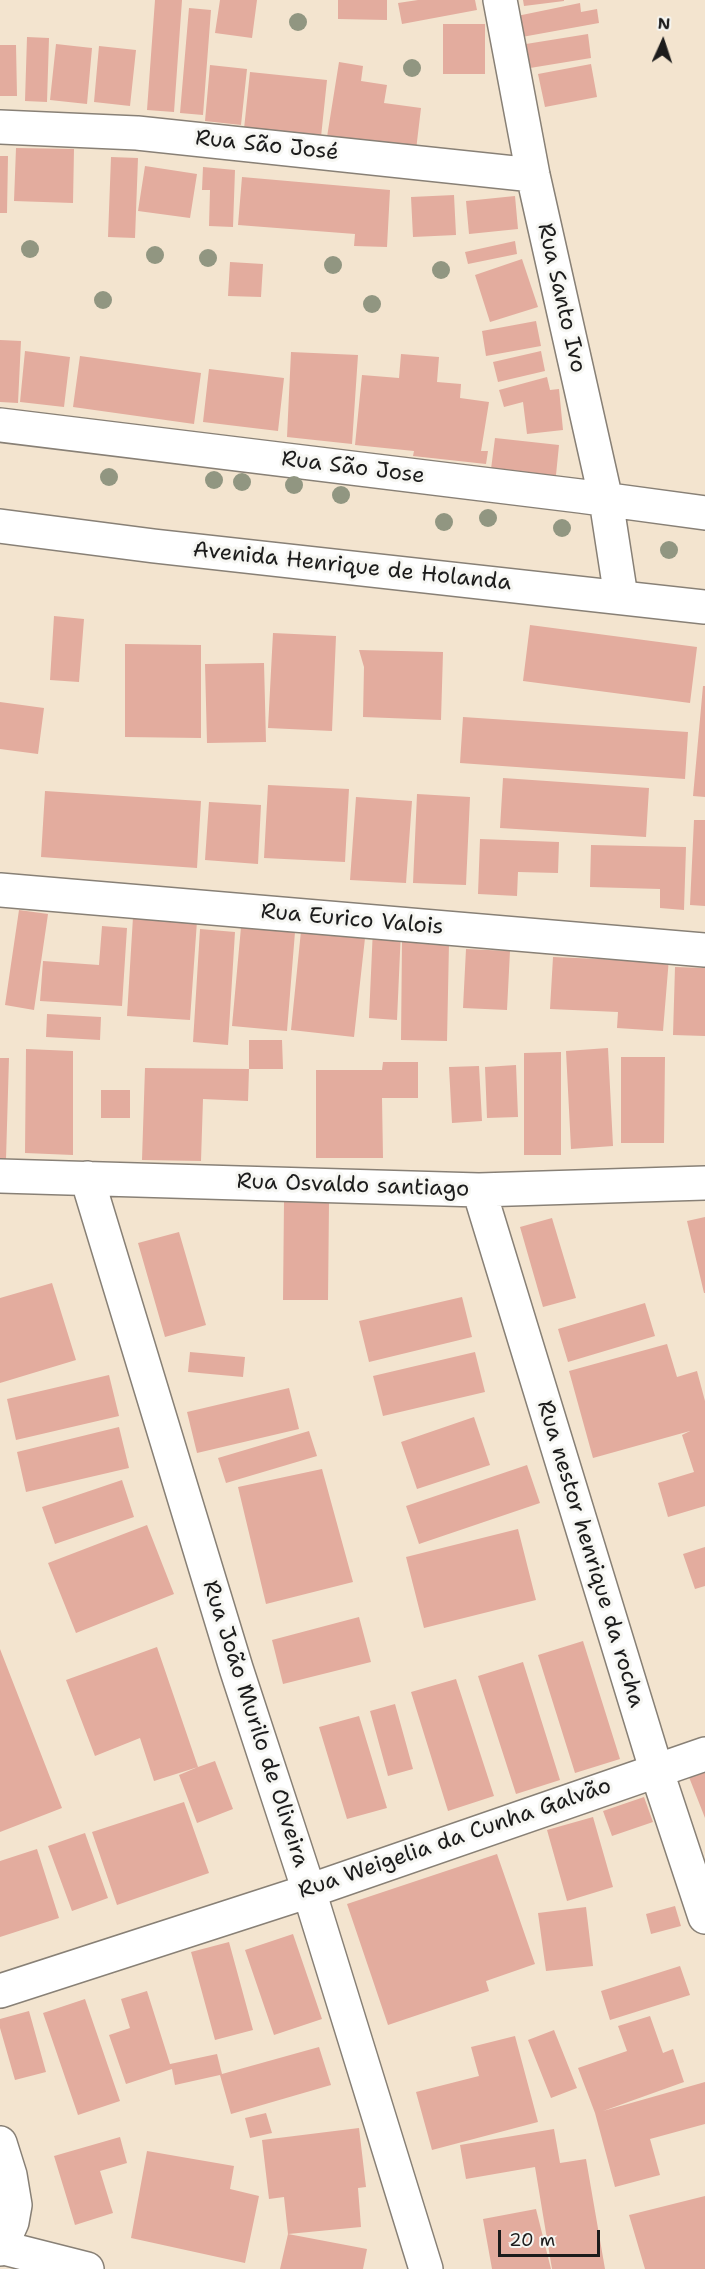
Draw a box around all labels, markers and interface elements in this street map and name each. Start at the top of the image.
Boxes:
north arrow [633,12,693,72]
text: N [657,13,671,34]
street label: Rua São José [194,125,340,167]
street label: Rua Santo Ivo [531,221,591,375]
street label: Rua São Jose [280,446,426,490]
street label: Avenida Henrique de Holanda [192,537,512,597]
street label: Rua Eurico Valois [260,899,444,941]
street label: Rua Osvaldo santiago [236,1169,470,1203]
street label: Rua nestor henrique da rocha [531,1397,649,1711]
street label: Rua João Murilo de Oliveira [196,1577,314,1871]
street label: Rua Weigelia da Cunha Galvão [295,1773,615,1905]
scale bar [501,2218,603,2256]
text: 20 m [509,2228,555,2252]

